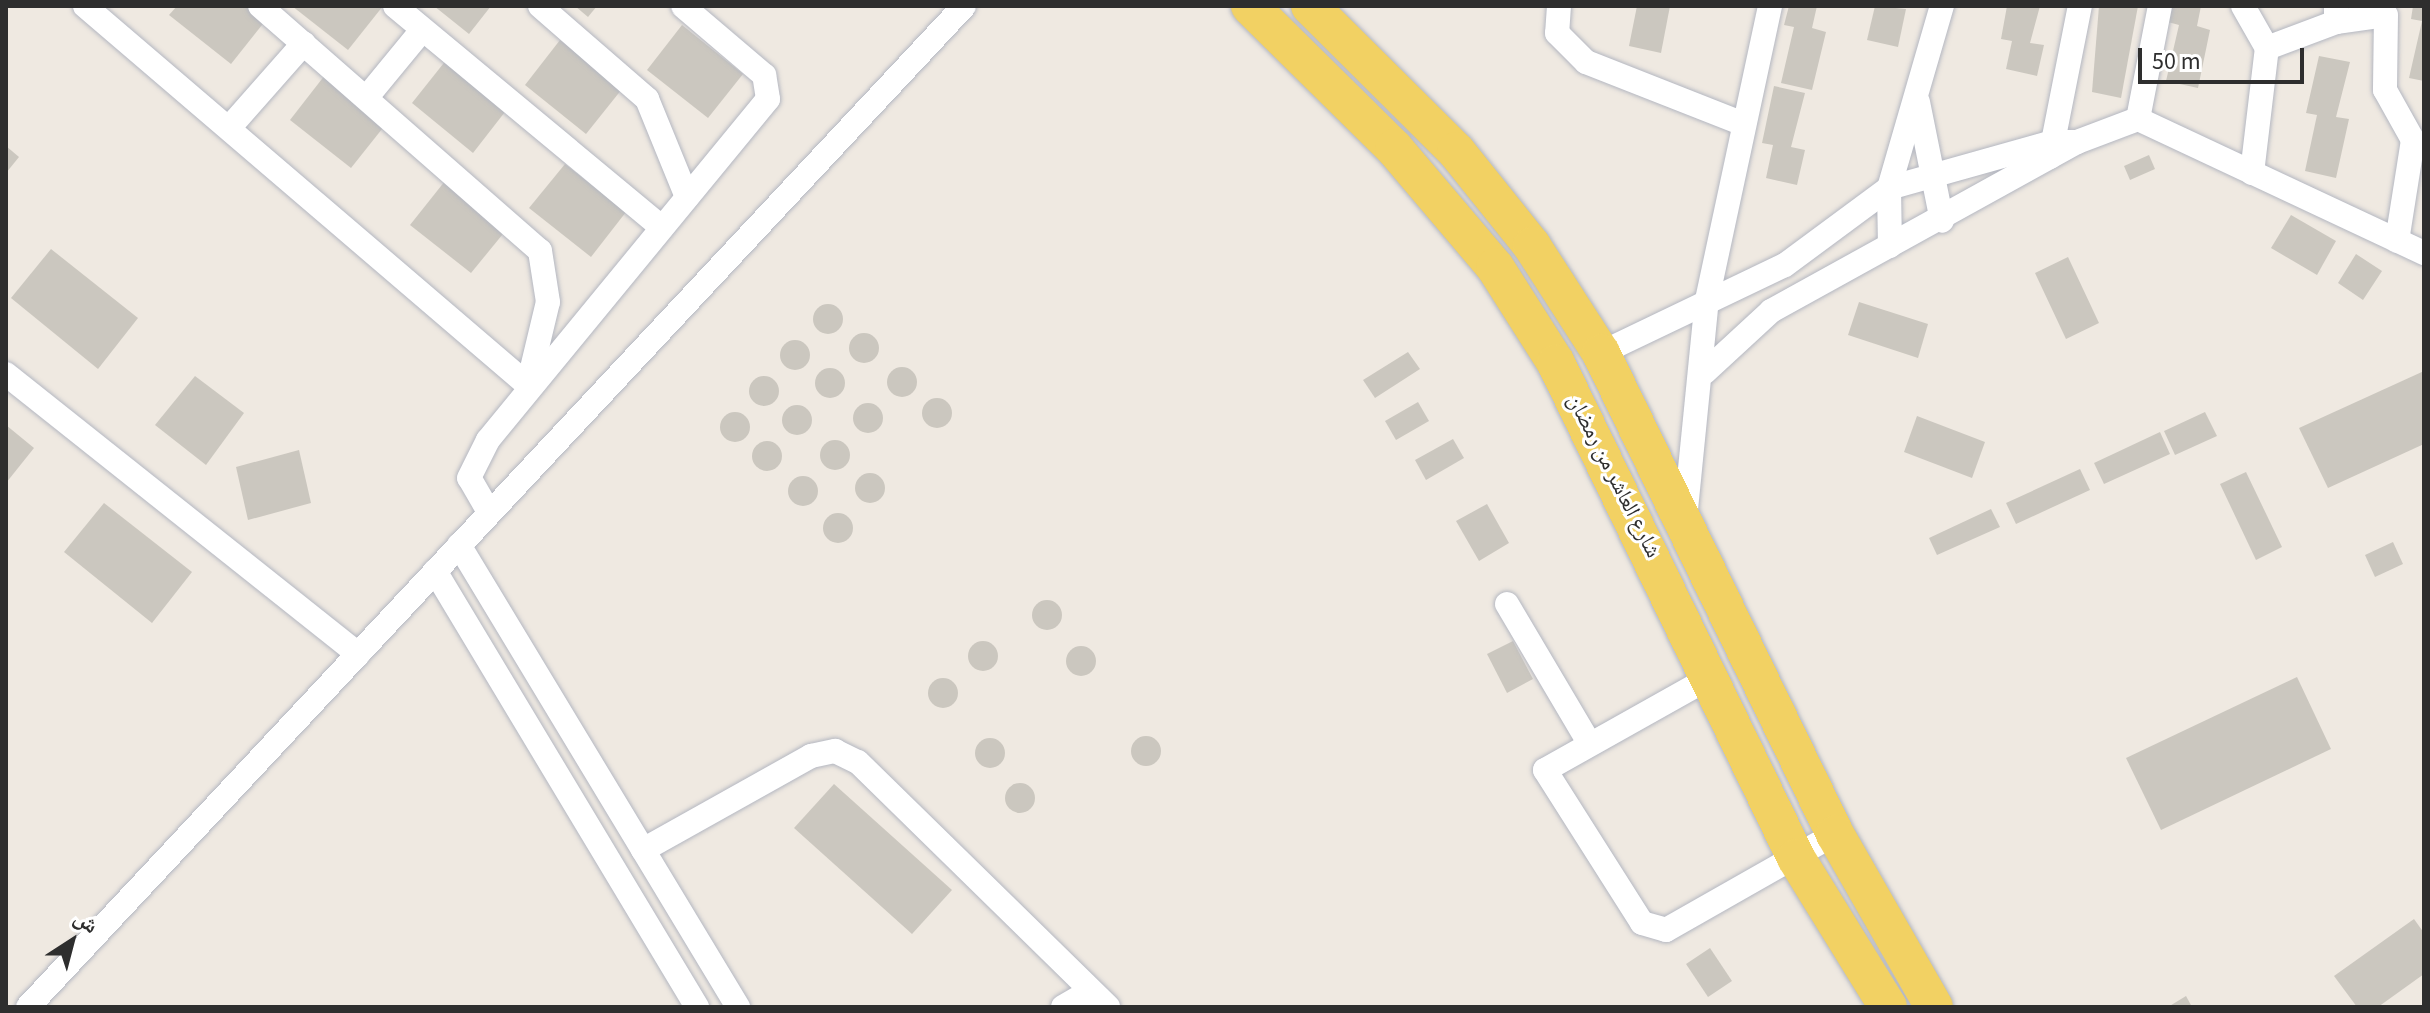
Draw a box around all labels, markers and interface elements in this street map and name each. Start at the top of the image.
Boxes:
scale bar [2142,32,2308,82]
text: 50 m [2152,44,2201,79]
street label: شارع العاشر من رمضان [1561,390,1667,562]
north arrow [32,901,112,981]
text: ش [67,902,105,941]

